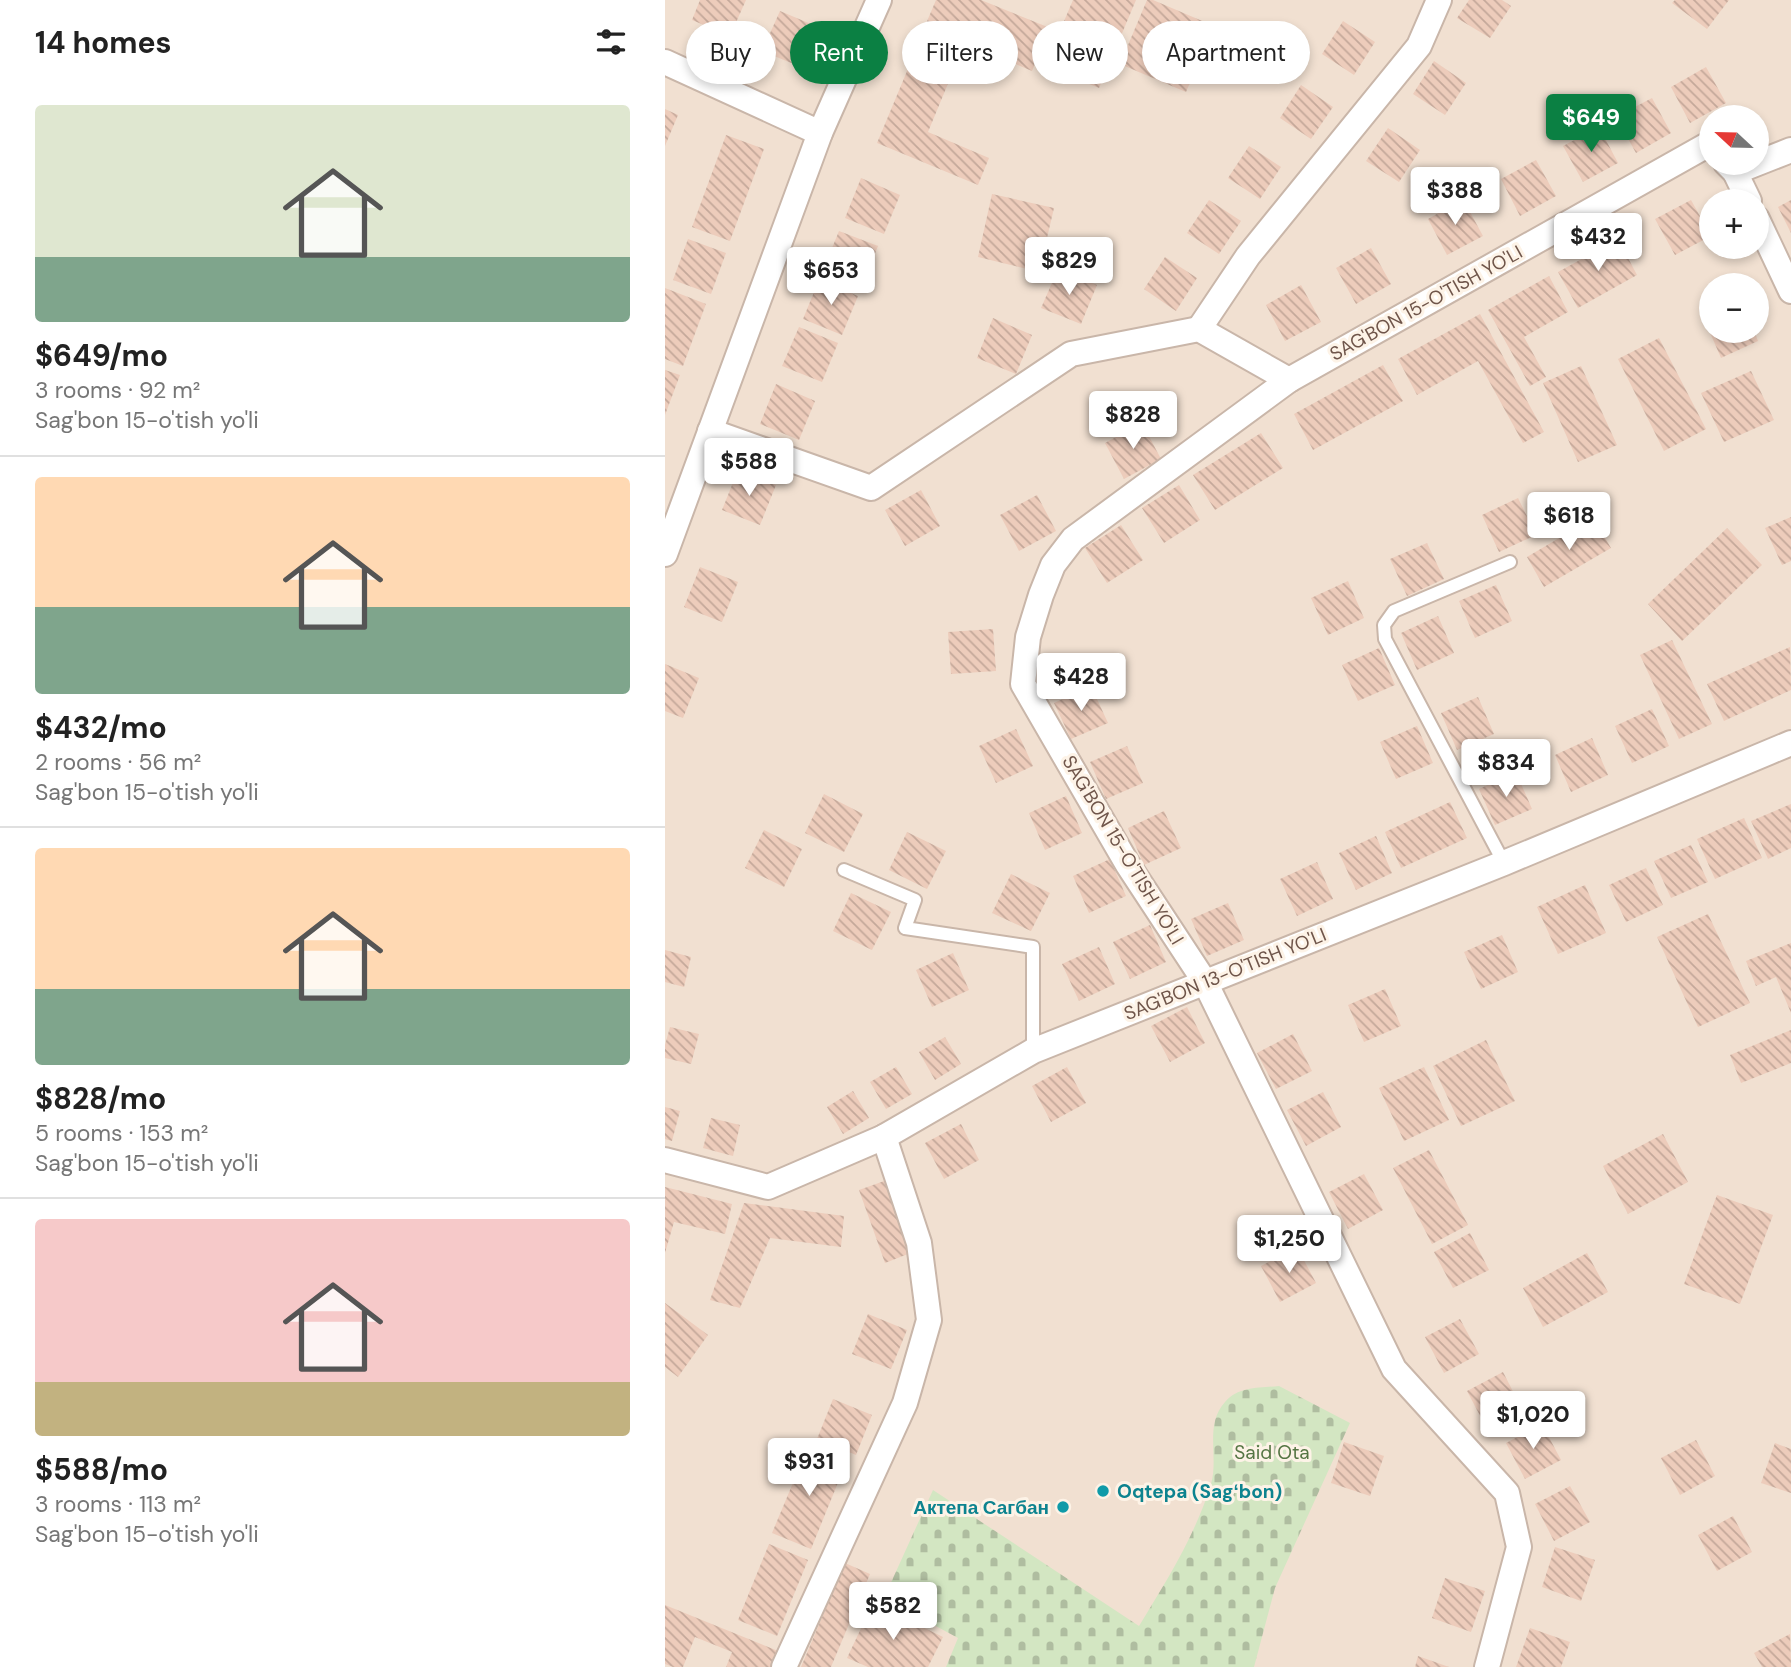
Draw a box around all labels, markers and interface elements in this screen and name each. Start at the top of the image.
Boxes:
chip: Buy [686,21,776,84]
chip: Rent [790,21,888,84]
chip: Filters [902,21,1018,84]
chip: New [1032,21,1128,84]
chip: Apartment [1142,21,1310,84]
text: 14 homes [35,23,172,62]
icon: filters [592,23,630,61]
pin: $649 [1550,94,1632,154]
text: $649 [1562,102,1620,132]
north arrow [1699,105,1769,175]
map controls [1699,105,1769,343]
icon: home [270,150,396,276]
pin: $388 [1414,168,1496,227]
text: $388 [1427,175,1483,205]
button: + [1699,189,1769,259]
pin: $432 [1557,214,1639,273]
text: $432 [1570,221,1626,251]
pin: $829 [1028,238,1110,297]
street label: SAG'BON 15-O'TISH YO'LI [1325,240,1527,366]
text: $829 [1041,245,1097,275]
pin: $653 [790,247,872,307]
text: $653 [803,255,859,285]
button: − [1699,273,1769,343]
text: $649/mo [35,336,168,375]
text: 3 rooms · 92 m² [35,375,200,405]
pin: $828 [1092,392,1174,451]
text: $828 [1105,399,1161,429]
text: Sag'bon 15-o'tish yo'li [35,405,259,435]
pin: $588 [708,438,790,498]
text: $588 [720,446,778,476]
pin: $618 [1528,492,1610,552]
text: $618 [1543,500,1595,530]
icon: home [270,522,396,648]
pin: $428 [1040,654,1122,713]
text: $428 [1053,661,1109,691]
text: $432/mo [35,708,167,747]
pin: $834 [1465,740,1547,799]
text: 2 rooms · 56 m² [35,747,201,777]
text: $834 [1477,747,1535,777]
street label: SAG'BON 15-O'TISH YO'LI [1057,751,1189,949]
text: Sag'bon 15-o'tish yo'li [35,777,259,807]
icon: home [270,893,396,1019]
street label: SAG'BON 13-O'TISH YO'LI [1120,922,1330,1026]
text: $828/mo [35,1079,166,1118]
text: 5 rooms · 153 m² [35,1118,208,1148]
text: Sag'bon 15-o'tish yo'li [35,1148,259,1178]
pin: $1,250 [1232,1216,1346,1275]
text: $1,250 [1253,1223,1325,1253]
icon: home [270,1264,396,1390]
pin: $1,020 [1476,1392,1590,1451]
text: $1,020 [1496,1399,1570,1429]
pin: $931 [768,1438,850,1498]
park label: Said Ota [1234,1440,1310,1465]
text: $931 [784,1446,834,1476]
text: $588/mo [35,1450,168,1489]
place label: Oqtepa (Sagʻbon) [1117,1479,1282,1504]
marker: Oqtepa (Sagʻbon) [1095,1483,1111,1499]
text: 3 rooms · 113 m² [35,1489,201,1519]
place label: Актепа Сагбан [913,1495,1049,1520]
marker: Актепа Сагбан [1055,1499,1071,1515]
text: Sag'bon 15-o'tish yo'li [35,1519,259,1549]
pin: $582 [852,1582,934,1642]
text: $582 [865,1590,921,1620]

